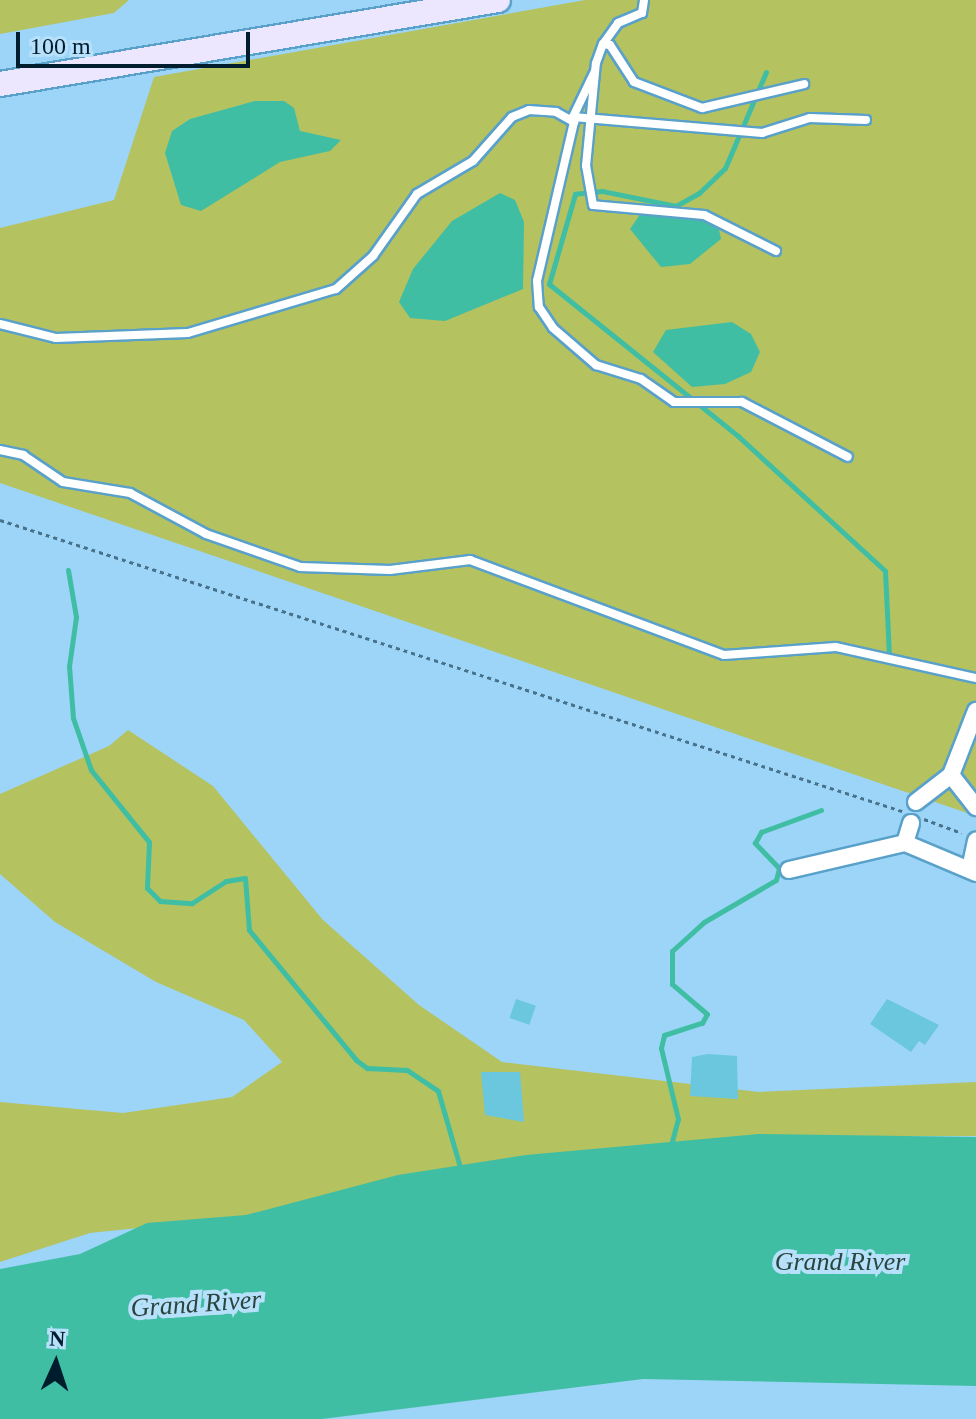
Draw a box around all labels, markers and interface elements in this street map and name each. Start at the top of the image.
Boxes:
scale bar [20,16,254,66]
text: 100 m [30,33,91,59]
water label: Grand River [775,1246,905,1278]
water label: Grand River [130,1284,262,1324]
north arrow [16,1323,96,1403]
text: N [49,1326,66,1351]

